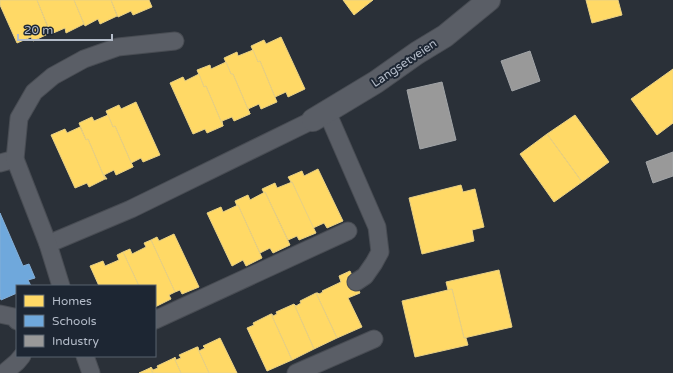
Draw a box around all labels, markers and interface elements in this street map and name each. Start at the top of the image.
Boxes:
scale bar [18,16,112,42]
text: 20 m [24,23,53,37]
street label: Langsetveien [369,36,439,90]
legend [16,285,156,357]
text: Homes [52,294,92,308]
text: Schools [52,314,97,328]
text: Industry [52,334,99,348]

